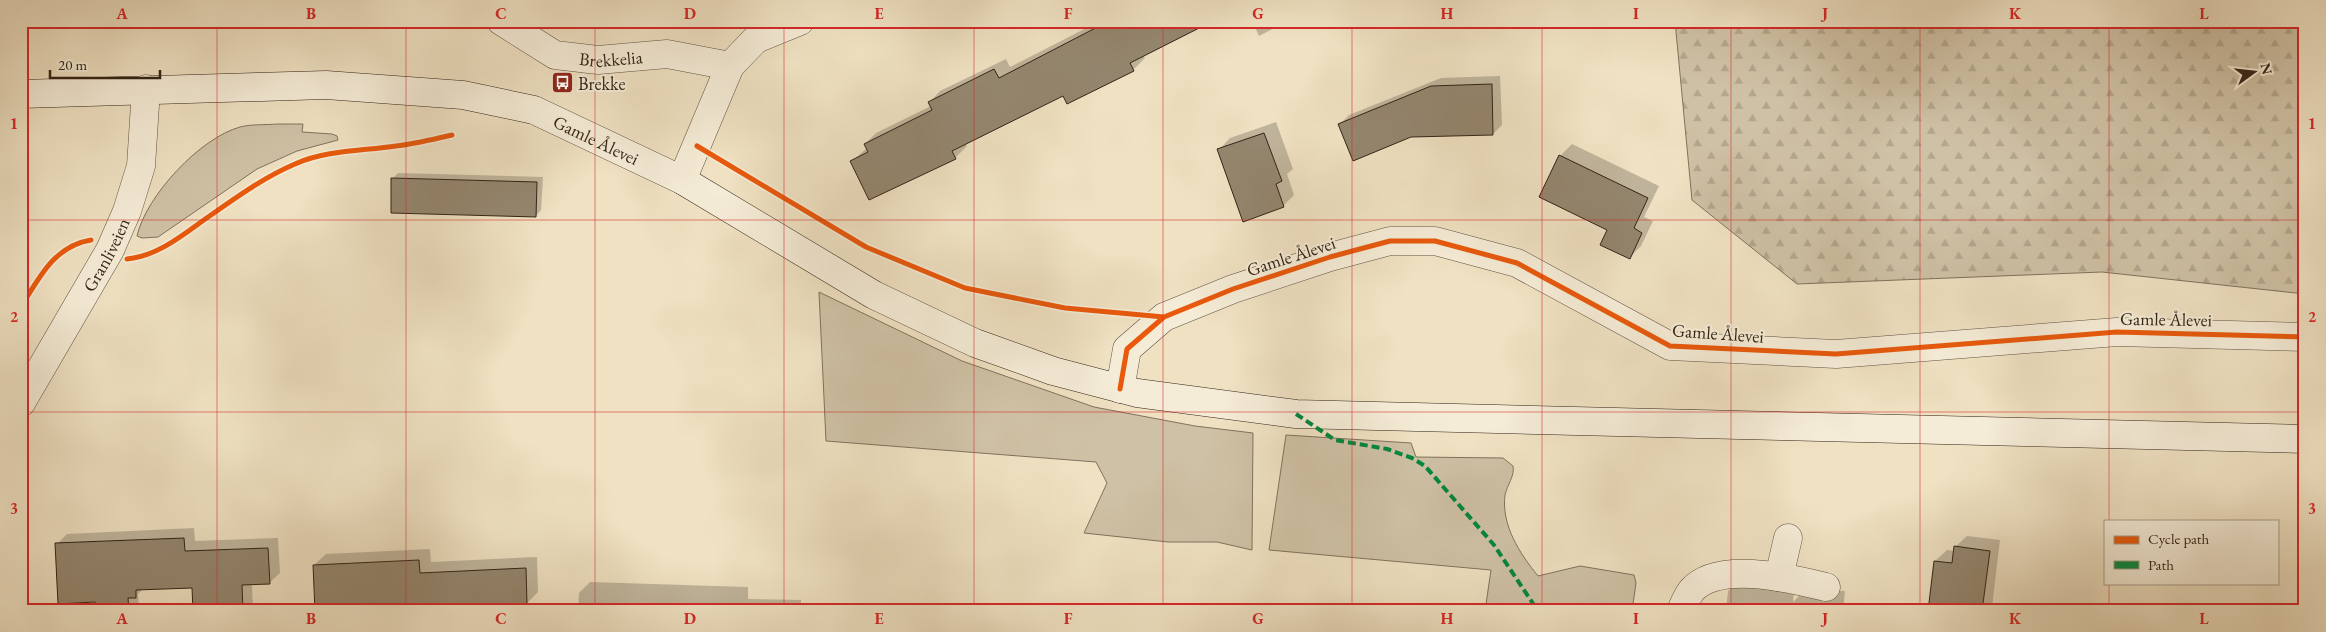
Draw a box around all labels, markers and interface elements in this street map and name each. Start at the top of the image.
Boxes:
text: A [115,3,128,24]
text: B [306,3,316,24]
text: C [495,3,507,24]
text: D [684,3,696,24]
text: E [874,3,884,24]
text: F [1064,3,1073,24]
text: G [1252,3,1264,24]
text: H [1441,3,1454,24]
text: I [1633,3,1639,24]
text: J [1820,3,1828,24]
text: K [2009,3,2022,24]
text: L [2199,3,2209,24]
street label: Brekkelia [578,45,644,72]
scale bar [50,48,160,80]
north arrow [2228,48,2278,98]
text: 20 m [58,55,87,74]
text: N [2256,61,2277,77]
bus stop icon: Brekke [550,71,574,95]
place label: Brekke [578,72,626,95]
street label: Gamle Ålevei [550,109,643,170]
text: 1 [10,113,18,134]
text: 1 [2308,113,2316,134]
street label: Granliveien [77,214,134,296]
street label: Gamle Ålevei [1244,231,1339,281]
text: 2 [10,306,19,327]
text: 2 [2308,306,2317,327]
street label: Gamle Ålevei [2120,307,2213,331]
street label: Gamle Ålevei [1671,318,1765,348]
text: 3 [10,498,18,519]
text: 3 [2308,498,2316,519]
legend [2104,520,2278,584]
text: Cycle path [2148,529,2210,548]
text: Path [2148,555,2174,574]
text: A [115,608,128,629]
text: B [306,608,316,629]
text: C [495,608,507,629]
text: D [684,608,696,629]
text: E [874,608,884,629]
text: F [1064,608,1073,629]
text: G [1252,608,1264,629]
text: H [1441,608,1454,629]
text: I [1633,608,1639,629]
text: J [1820,608,1828,629]
text: K [2009,608,2022,629]
text: L [2199,608,2209,629]

